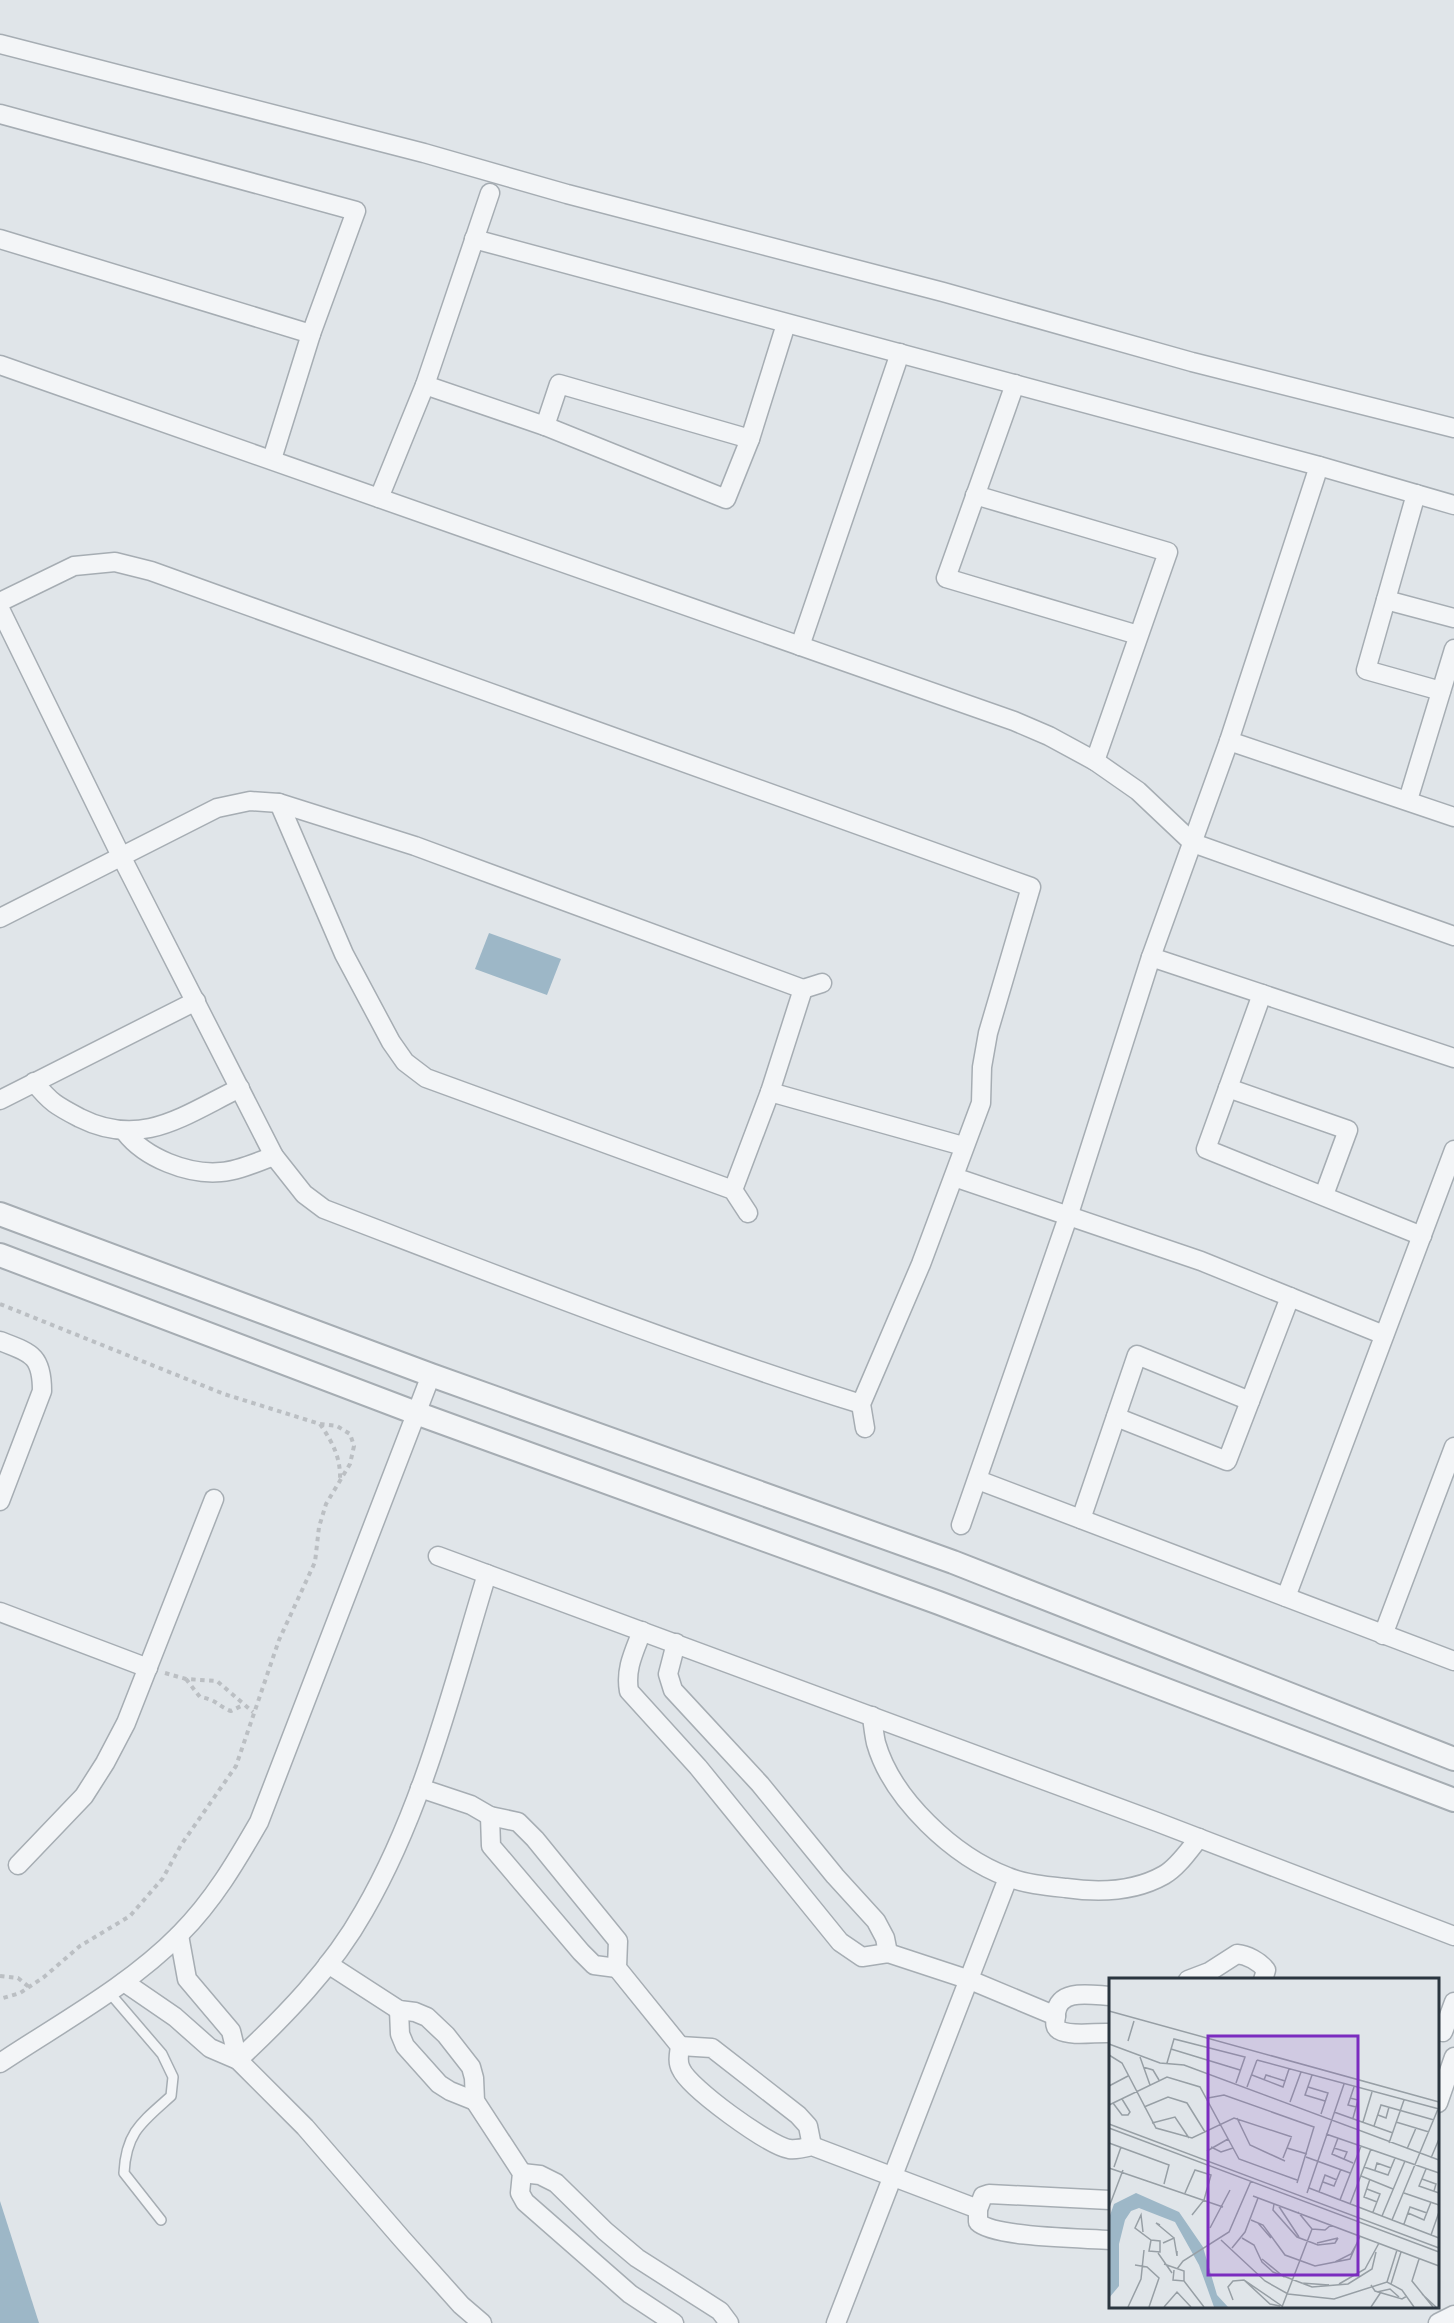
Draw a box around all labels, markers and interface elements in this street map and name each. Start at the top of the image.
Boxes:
inset map [1109,1978,1439,2308]

